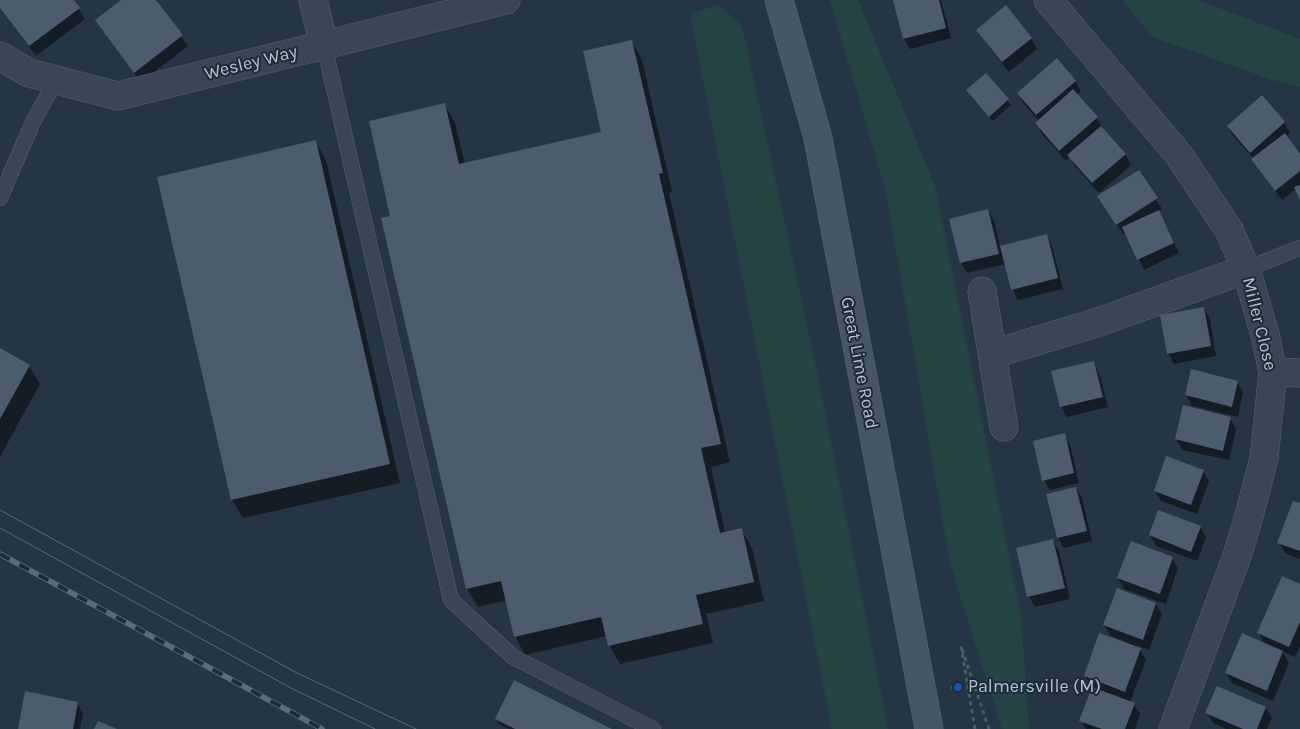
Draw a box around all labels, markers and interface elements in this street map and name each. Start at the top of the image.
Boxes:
street label: Wesley Way [202,41,300,85]
street label: Miller Close [1237,275,1281,373]
street label: Great Lime Road [836,295,882,431]
place label: Palmersville (M) [968,676,1101,698]
marker: Palmersville (M) [952,681,964,693]

